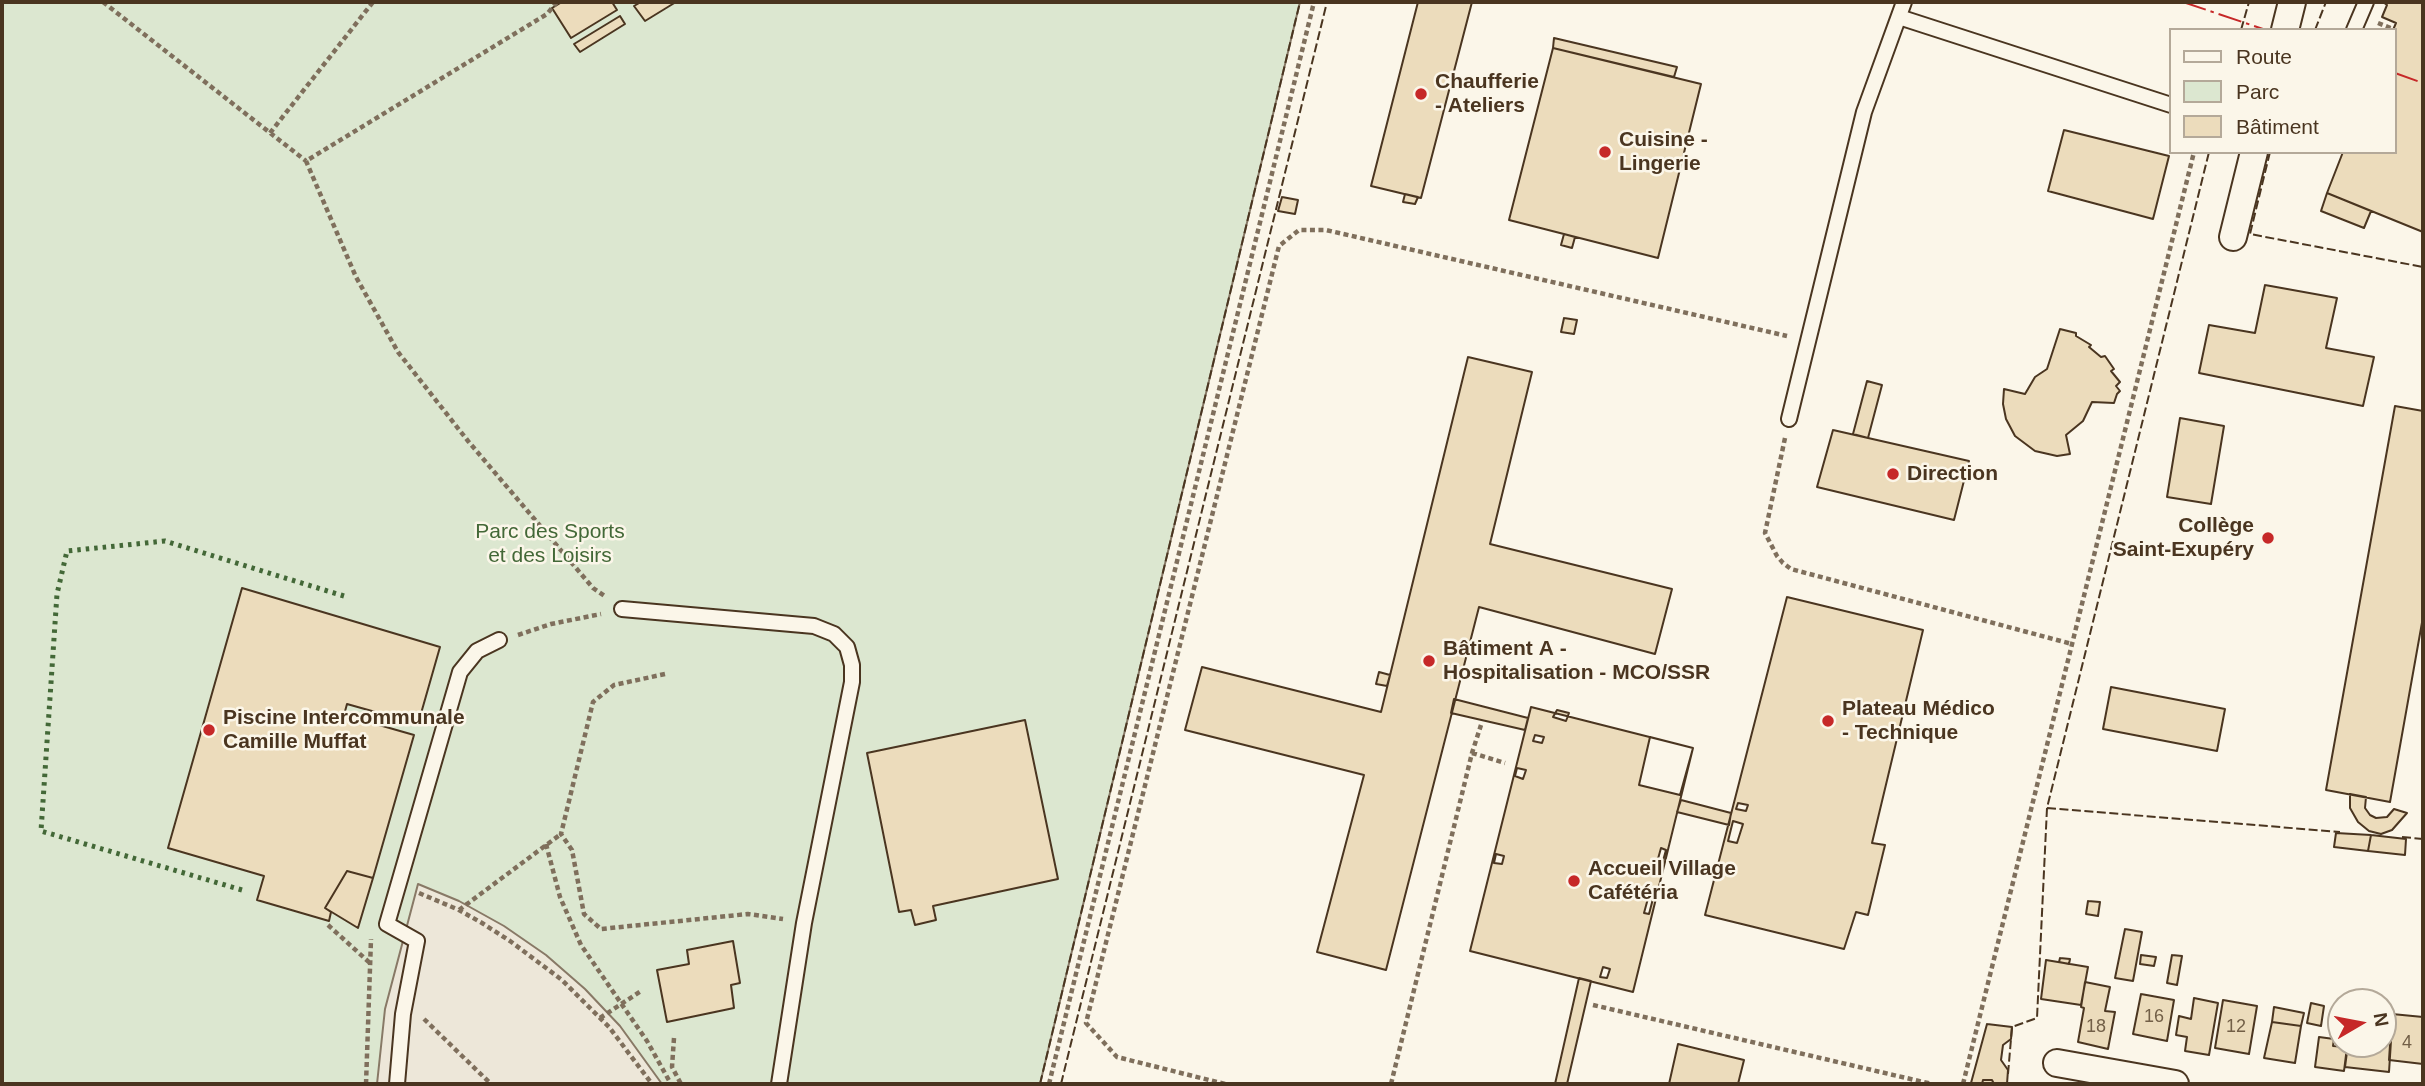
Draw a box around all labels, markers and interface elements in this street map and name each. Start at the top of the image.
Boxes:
legend [2170,28,2397,154]
text: Route [2236,45,2292,68]
place label: Chaufferie - Ateliers [1435,69,1539,119]
text: Parc [2236,80,2279,103]
marker: Chaufferie - Ateliers [1413,86,1429,102]
text: Bâtiment [2236,115,2319,138]
place label: Cuisine - Lingerie [1619,127,1708,177]
marker: Cuisine - Lingerie [1597,144,1613,160]
place label: Direction [1907,461,1998,487]
marker: Direction [1885,466,1901,482]
place label: Collège Saint-Exupéry [2113,513,2254,563]
park label: Parc des Sports et des Loisirs [475,519,625,569]
marker: Collège Saint-Exupéry [2260,530,2276,546]
place label: Bâtiment A - Hospitalisation - MCO/SSR [1443,636,1710,686]
marker: Bâtiment A - Hospitalisation - MCO/SSR [1421,653,1437,669]
place label: Plateau Médico - Technique [1842,696,1995,746]
place label: Piscine Intercommunale Camille Muffat [223,705,465,755]
marker: Plateau Médico - Technique [1820,713,1836,729]
marker: Piscine Intercommunale Camille Muffat [201,722,217,738]
place label: Accueil Village Cafétéria [1588,856,1736,906]
marker: Accueil Village Cafétéria [1566,873,1582,889]
north arrow [2327,988,2397,1058]
house number: 16 [2144,1006,2164,1028]
text: N [2370,1011,2393,1028]
house number: 18 [2086,1016,2106,1038]
house number: 12 [2226,1016,2246,1038]
house number: 4 [2402,1032,2412,1054]

